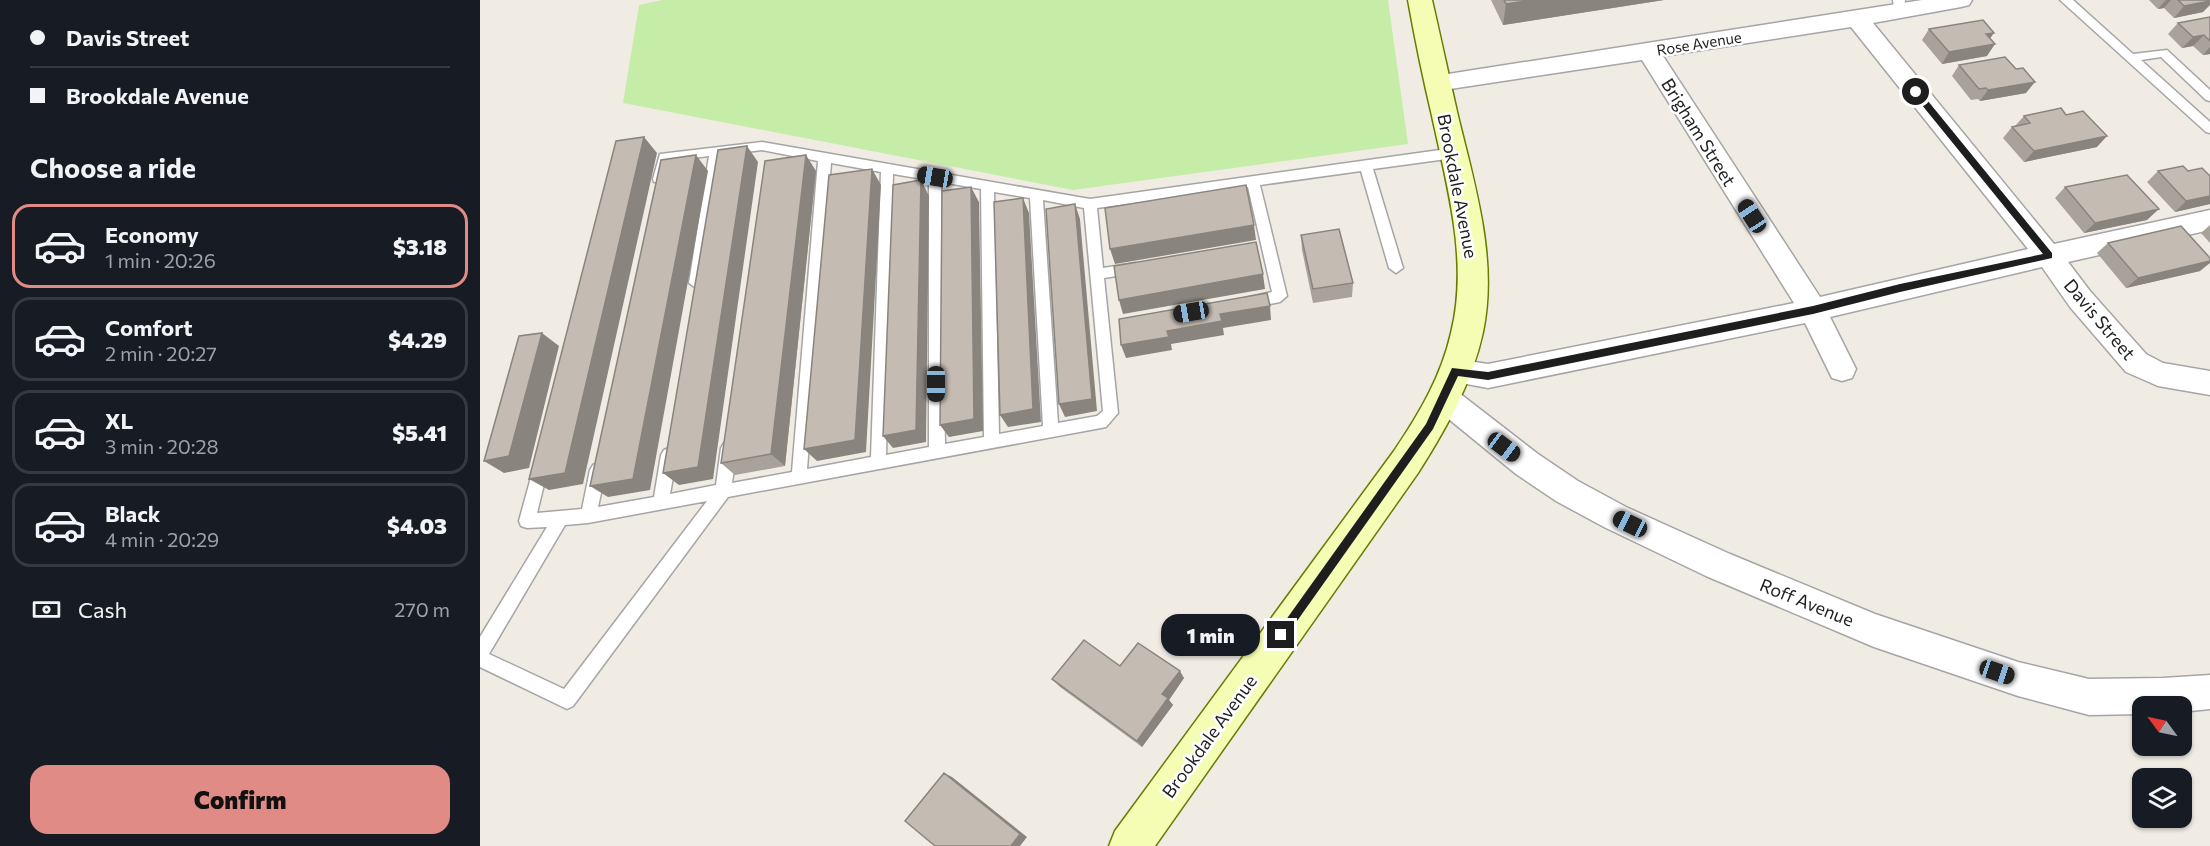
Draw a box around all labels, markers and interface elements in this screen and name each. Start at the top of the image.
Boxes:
text: Davis Street [66,24,189,51]
street label: Rose Avenue [1655,27,1743,59]
street label: Brigham Street [1657,74,1741,190]
route start [1902,78,1929,105]
text: Brookdale Avenue [66,82,249,109]
street label: Brookdale Avenue [1433,112,1483,260]
text: Choose a ride [30,151,196,184]
car [916,165,954,189]
car [1735,196,1769,236]
icon: car [33,219,87,273]
text: Economy [105,221,199,248]
text: $3.18 [393,233,447,260]
text: 1 min · 20:26 [105,248,216,272]
street label: Davis Street [2060,274,2140,364]
car [1172,300,1210,324]
icon: car [33,312,87,366]
text: Comfort [105,314,193,341]
text: $4.29 [388,326,447,353]
text: 2 min · 20:27 [105,341,217,365]
car [927,366,945,402]
icon: car [33,405,87,459]
text: XL [105,407,133,434]
text: $5.41 [392,419,447,446]
car [1484,429,1524,465]
text: 3 min · 20:28 [105,434,219,458]
icon: car [33,498,87,552]
text: Black [105,500,160,527]
car [1610,508,1650,540]
text: $4.03 [387,512,447,539]
text: 4 min · 20:29 [105,527,219,551]
street label: Roff Avenue [1757,573,1857,631]
icon: cash [30,593,63,626]
text: Cash [78,596,127,623]
text: 270 m [394,597,450,621]
callout: 1 min [1161,614,1260,656]
route end [1267,621,1294,648]
text: 1 min [1186,623,1235,647]
car [1977,658,2017,686]
street label: Brookdale Avenue [1157,670,1261,802]
north arrow [2132,696,2192,756]
map controls [2132,696,2192,828]
button: Confirm [30,765,450,834]
button: layers [2132,768,2192,828]

